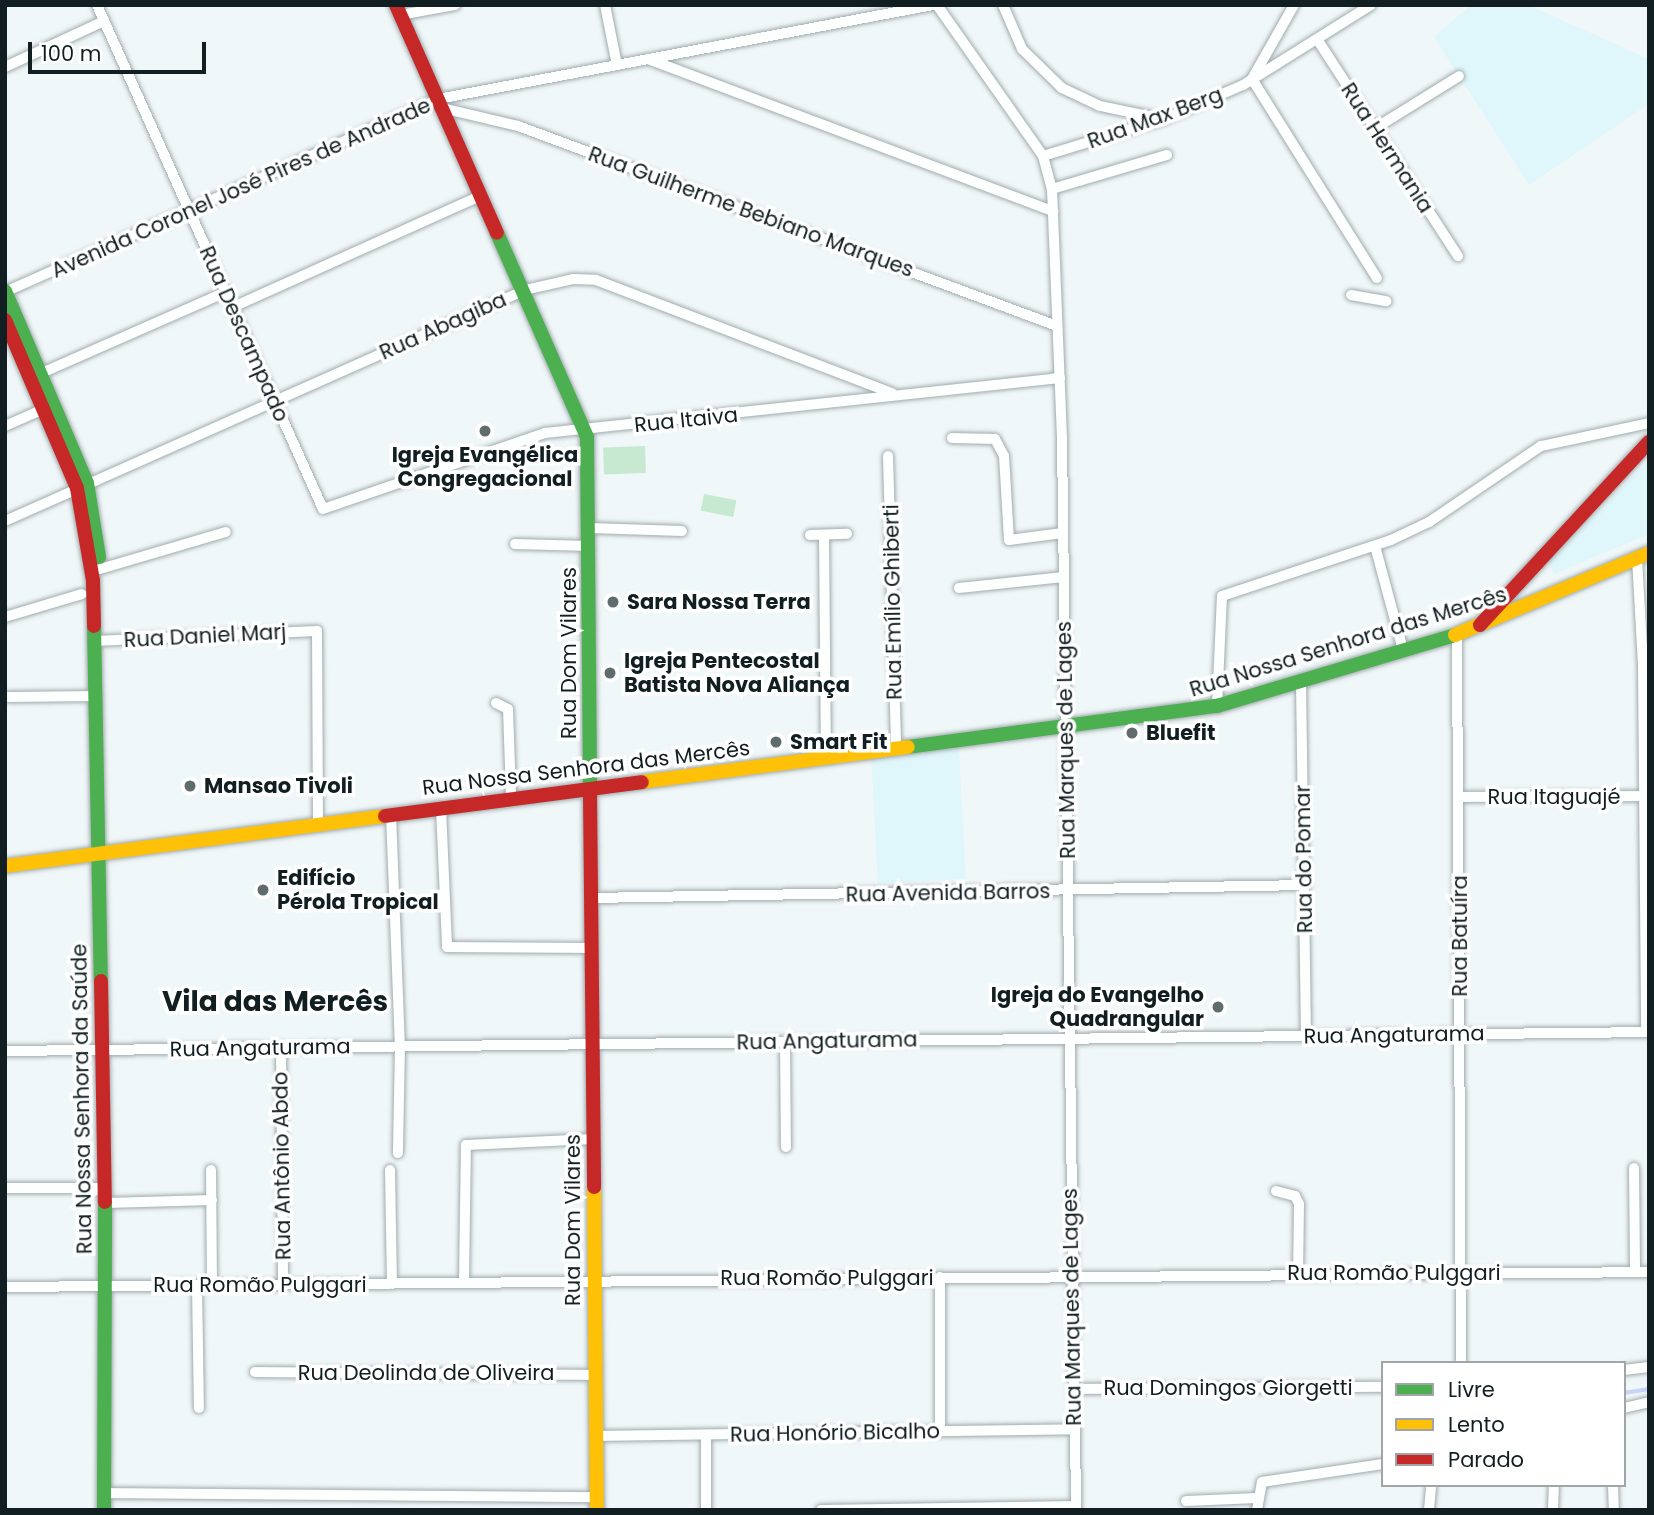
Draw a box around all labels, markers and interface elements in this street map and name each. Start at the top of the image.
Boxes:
scale bar [32,28,210,72]
text: 100 m [41,39,101,68]
street label: Rua Hermania [1336,78,1438,218]
street label: Rua Max Berg [1084,82,1226,154]
street label: Avenida Coronel José Pires de Andrade [47,93,435,283]
street label: Rua Guilherme Bebiano Marques [585,141,917,283]
street label: Rua Descampado [194,242,294,426]
street label: Rua Abagiba [376,287,510,365]
street label: Rua Itaiva [633,402,739,438]
marker: Igreja Evangélica Congregacional [477,423,493,439]
place label: Igreja Evangélica Congregacional [392,442,578,492]
street label: Rua Emílio Ghiberti [879,504,907,700]
street label: Rua Dom Vilares [556,567,582,739]
street label: Rua Nossa Senhora das Mercês [1187,582,1509,702]
place label: Sara Nossa Terra [627,589,811,615]
marker: Sara Nossa Terra [605,594,621,610]
street label: Rua Daniel Marj [123,619,287,653]
street label: Rua Marques de Lages [1051,621,1081,859]
place label: Igreja Pentecostal Batista Nova Aliança [624,648,850,698]
marker: Igreja Pentecostal Batista Nova Aliança [602,665,618,681]
place label: Bluefit [1146,720,1215,746]
marker: Bluefit [1124,725,1140,741]
place label: Smart Fit [790,729,888,755]
marker: Smart Fit [768,734,784,750]
street label: Rua Nossa Senhora das Mercês [421,735,751,801]
place label: Mansao Tivoli [204,773,353,799]
marker: Mansao Tivoli [182,778,198,794]
street label: Rua Itaguajé [1487,784,1621,810]
street label: Rua do Pomar [1290,785,1318,933]
place label: Edifício Pérola Tropical [277,865,439,915]
street label: Rua Batuíra [1447,875,1473,997]
street label: Rua Avenida Barros [845,879,1051,907]
marker: Edifício Pérola Tropical [255,882,271,898]
street label: Rua Nossa Senhora da Saúde [67,944,97,1254]
place label: Igreja do Evangelho Quadrangular [991,982,1204,1032]
district label: Vila das Mercês [162,985,388,1019]
marker: Igreja do Evangelho Quadrangular [1210,999,1226,1015]
street label: Rua Angaturama [1303,1021,1485,1049]
street label: Rua Angaturama [736,1027,918,1055]
street label: Rua Angaturama [169,1034,351,1062]
street label: Rua Antônio Abdo [268,1072,296,1260]
street label: Rua Dom Vilares [560,1134,586,1306]
street label: Rua Marques de Lages [1057,1188,1087,1426]
street label: Rua Romão Pulggari [1287,1260,1501,1286]
street label: Rua Romão Pulggari [720,1265,934,1291]
street label: Rua Romão Pulggari [153,1272,367,1298]
street label: Rua Deolinda de Oliveira [298,1360,554,1386]
legend [1381,1361,1626,1487]
street label: Rua Domingos Giorgetti [1103,1375,1353,1401]
text: Livre [1448,1375,1495,1404]
text: Lento [1448,1410,1505,1439]
street label: Rua Honório Bicalho [730,1419,940,1447]
text: Parado [1448,1445,1524,1474]

